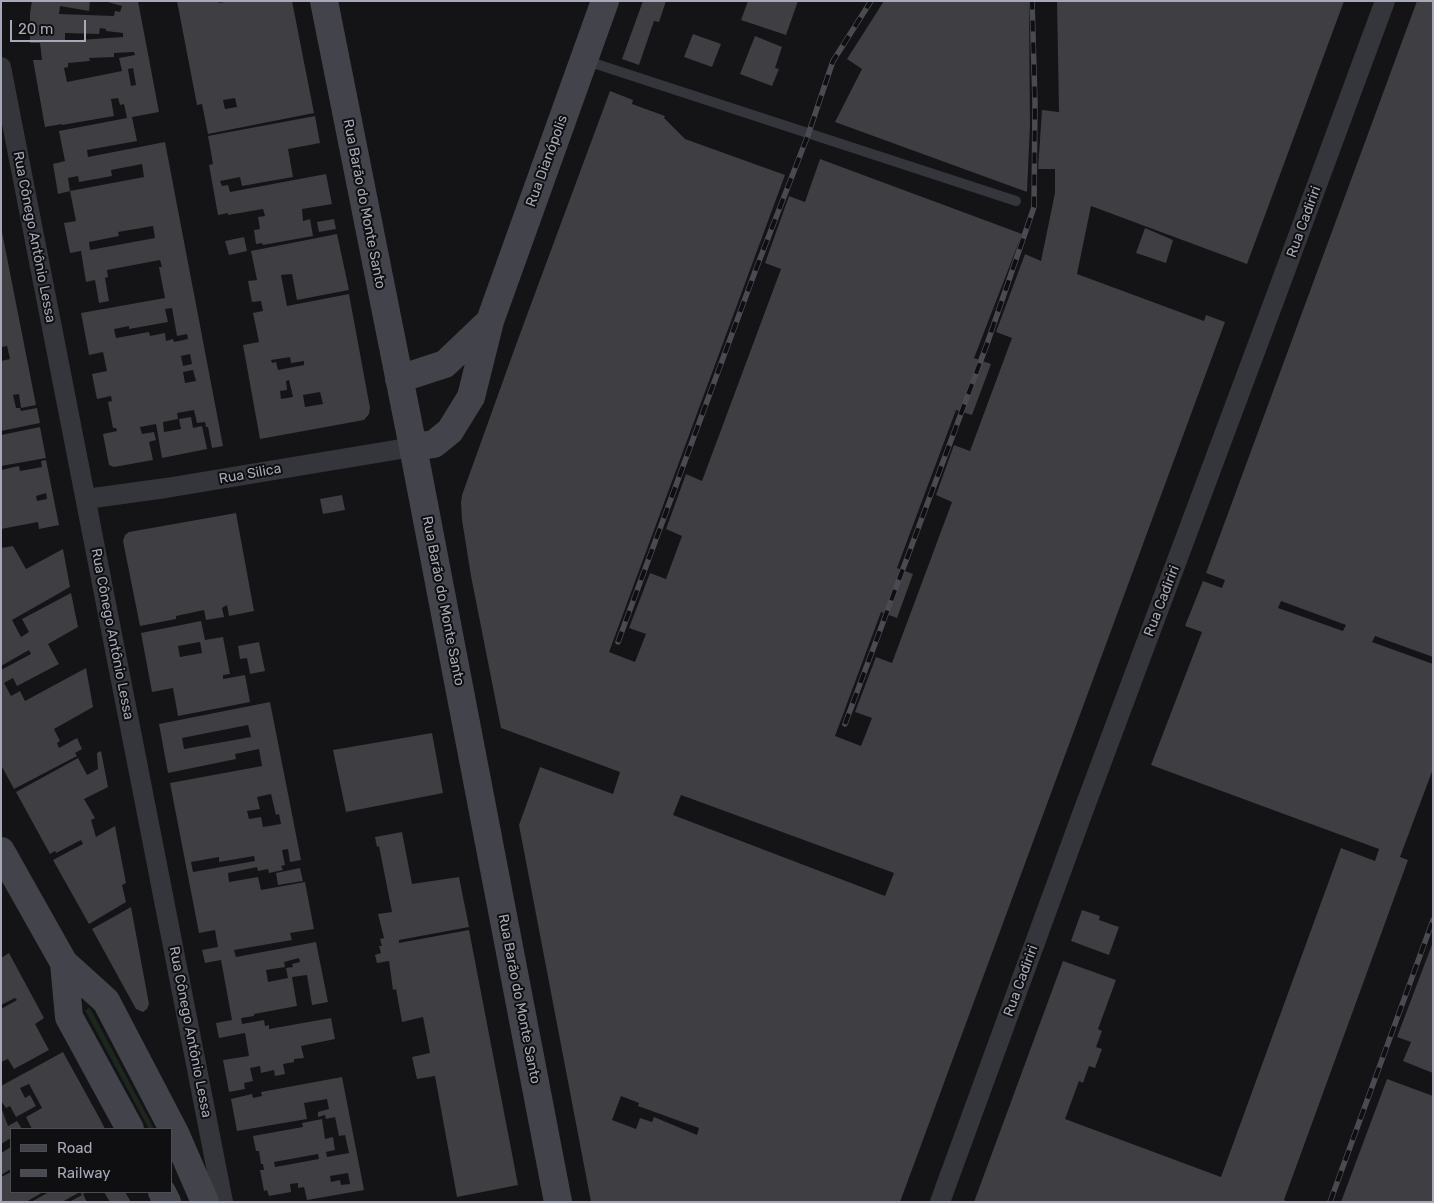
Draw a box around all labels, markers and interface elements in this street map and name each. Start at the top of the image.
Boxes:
scale bar [12,10,89,42]
text: 20 m [18,20,53,38]
street label: Rua Dianópolis [523,113,571,209]
street label: Rua Barão do Monte Santo [339,118,389,290]
street label: Rua Cônego Antônio Lessa [9,150,59,324]
street label: Rua Cadiriri [1283,184,1325,260]
street label: Rua Silica [217,460,283,488]
street label: Rua Barão do Monte Santo [418,515,468,687]
street label: Rua Cônego Antônio Lessa [87,547,137,721]
street label: Rua Cadiriri [1141,563,1183,639]
street label: Rua Barão do Monte Santo [494,913,544,1085]
street label: Rua Cadiriri [1000,943,1042,1019]
street label: Rua Cônego Antônio Lessa [165,945,215,1119]
legend [10,1128,172,1193]
text: Road [57,1139,93,1157]
text: Railway [57,1164,111,1182]

